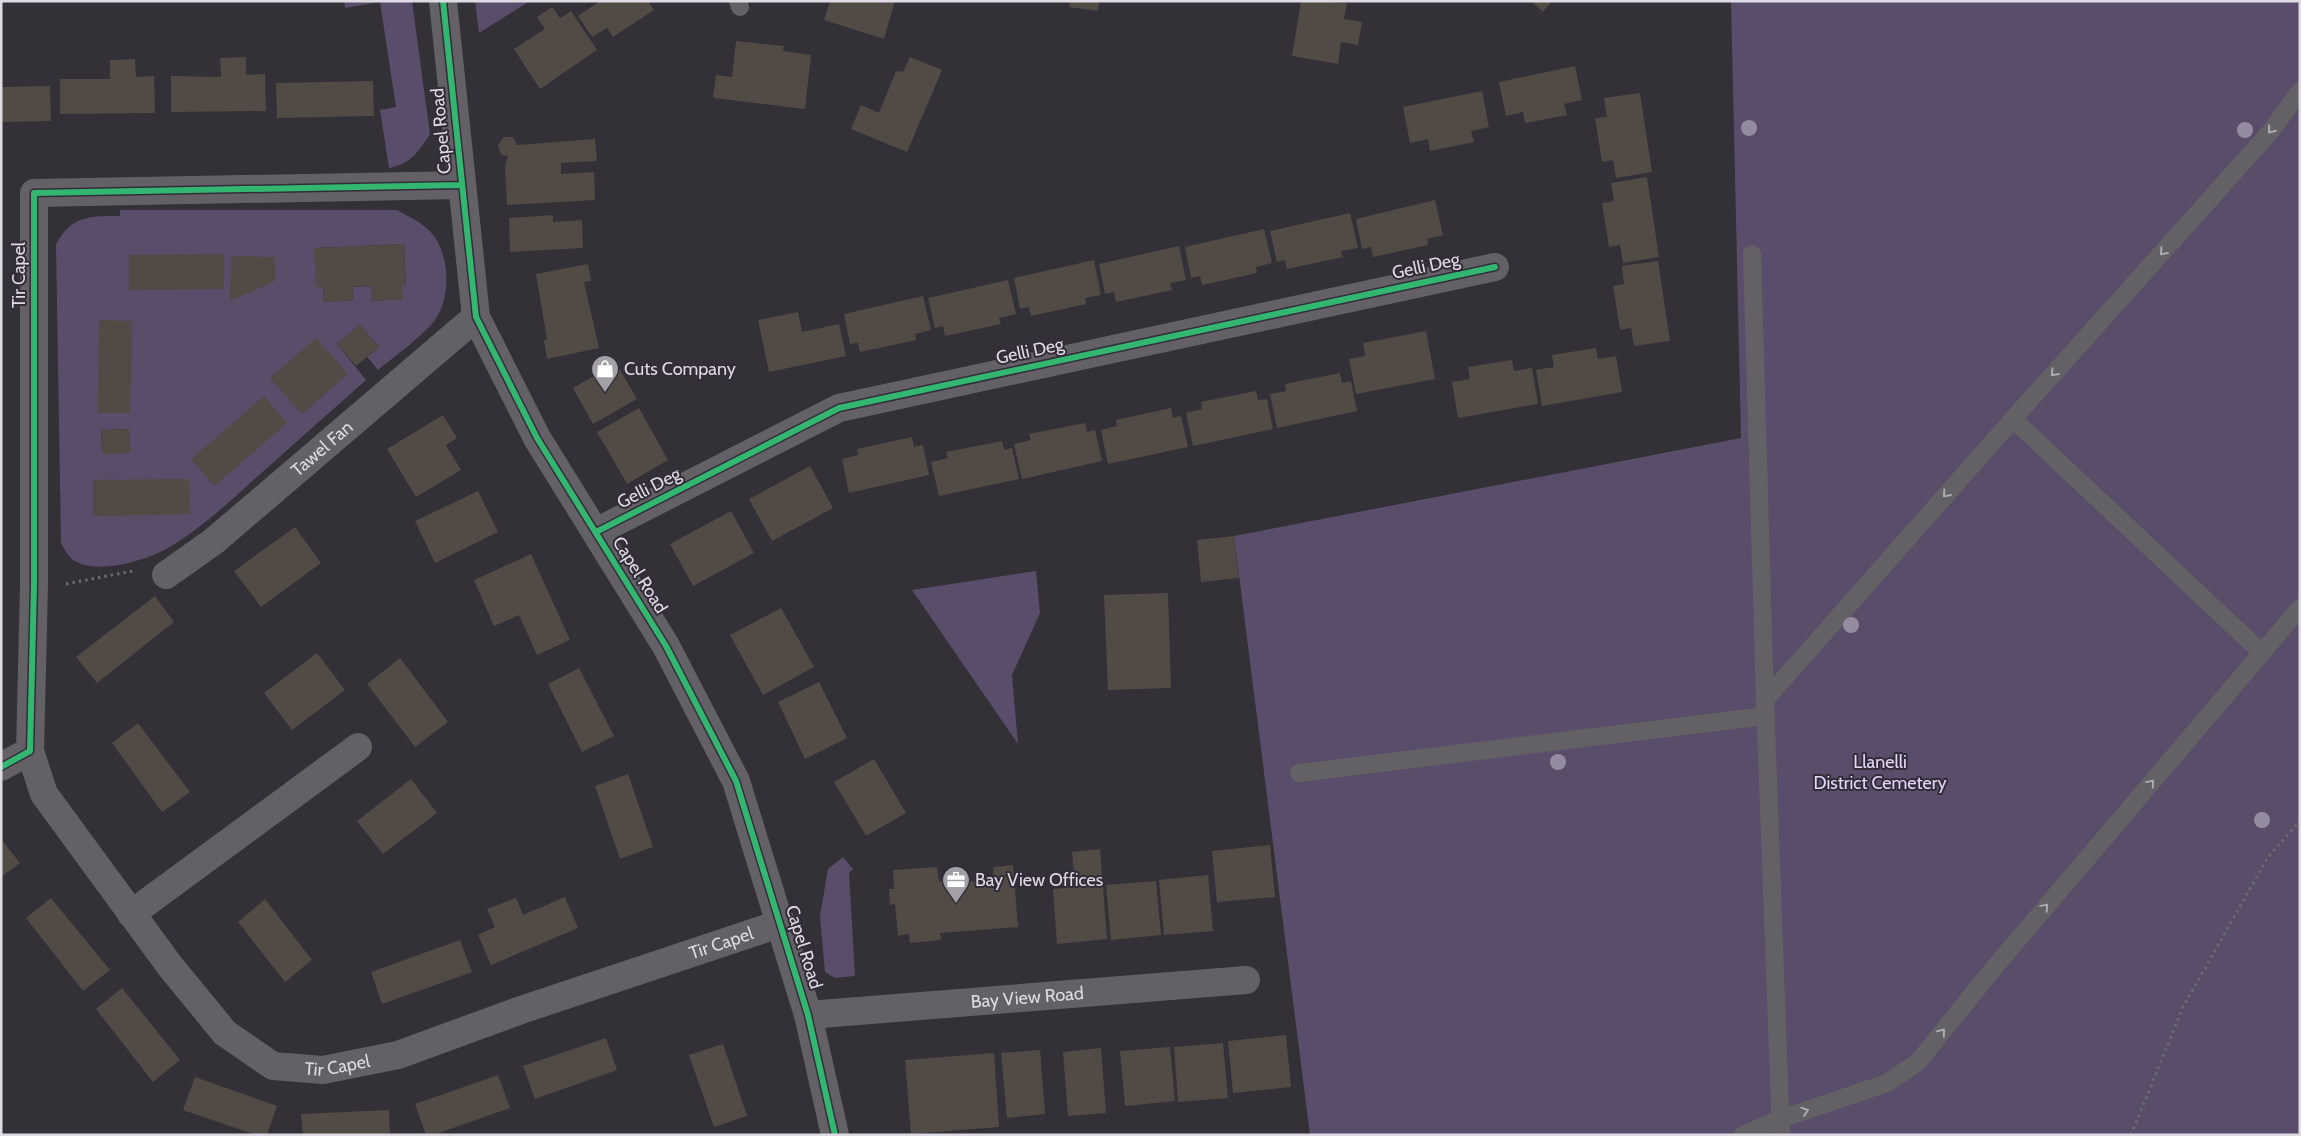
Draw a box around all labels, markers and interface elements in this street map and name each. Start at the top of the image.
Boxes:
street label: Capel Road [426,87,456,175]
one-way arrow [2267,125,2276,134]
street label: Tir Capel [8,241,30,308]
one-way arrow [2159,246,2168,255]
street label: Gelli Deg [1390,248,1463,284]
street label: Gelli Deg [994,333,1067,369]
shop icon: Cuts Company [590,354,620,393]
place label: Cuts Company [624,358,736,380]
one-way arrow [2051,367,2060,376]
street label: Tawel Fan [287,416,358,481]
street label: Gelli Deg [613,462,686,513]
one-way arrow [1943,489,1952,498]
street label: Capel Road [608,533,672,617]
park label: Llanelli District Cemetery [1813,751,1947,794]
one-way arrow [2145,779,2154,788]
office icon: Bay View Offices [941,865,971,904]
place label: Bay View Offices [975,869,1103,891]
street label: Capel Road [781,903,827,991]
one-way arrow [2040,903,2049,912]
street label: Tir Capel [686,922,757,964]
street label: Bay View Road [970,982,1085,1013]
one-way arrow [1936,1028,1945,1038]
street label: Tir Capel [304,1050,373,1081]
one-way arrow [1800,1107,1809,1117]

